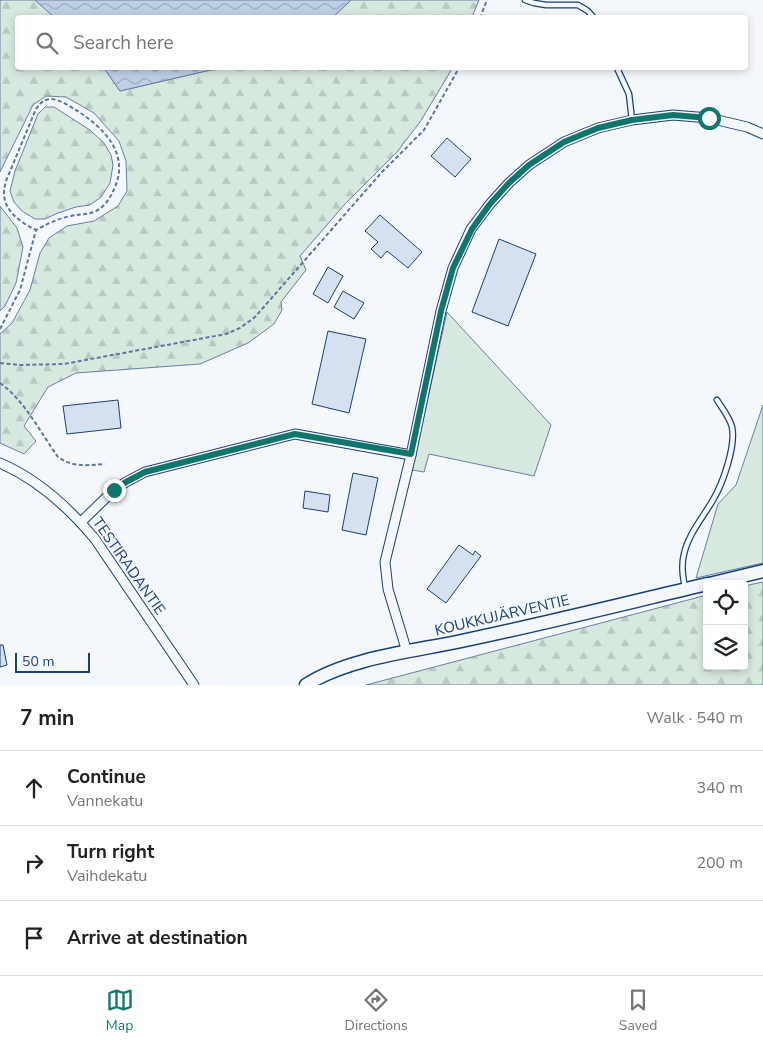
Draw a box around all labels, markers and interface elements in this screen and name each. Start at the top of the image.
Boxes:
search box [15,15,748,70]
icon: search [33,29,61,57]
text: Search here [73,30,174,56]
route start [698,107,721,130]
route end [103,479,126,502]
street label: TESTIRADANTIE [88,513,170,619]
map controls [703,580,748,670]
button: locate [703,580,748,625]
street label: KOUKKUJÄRVENTIE [433,590,571,640]
button: layers [703,625,748,670]
scale bar [15,650,90,673]
text: 50 m [22,652,54,671]
text: 7 min [20,704,74,732]
text: Walk · 540 m [647,707,743,729]
text: Continue [67,764,146,790]
icon: ahead [20,774,48,802]
text: 340 m [696,777,743,799]
text: Vannekatu [67,790,143,812]
text: Turn right [67,839,154,865]
icon: right [20,849,48,877]
text: 200 m [696,852,743,874]
text: Vaihdekatu [67,865,147,887]
icon: arrive [20,924,48,952]
text: Arrive at destination [67,925,248,951]
tab: Map [106,986,134,1035]
tab: Directions [345,986,408,1035]
tab: Saved [619,986,657,1035]

